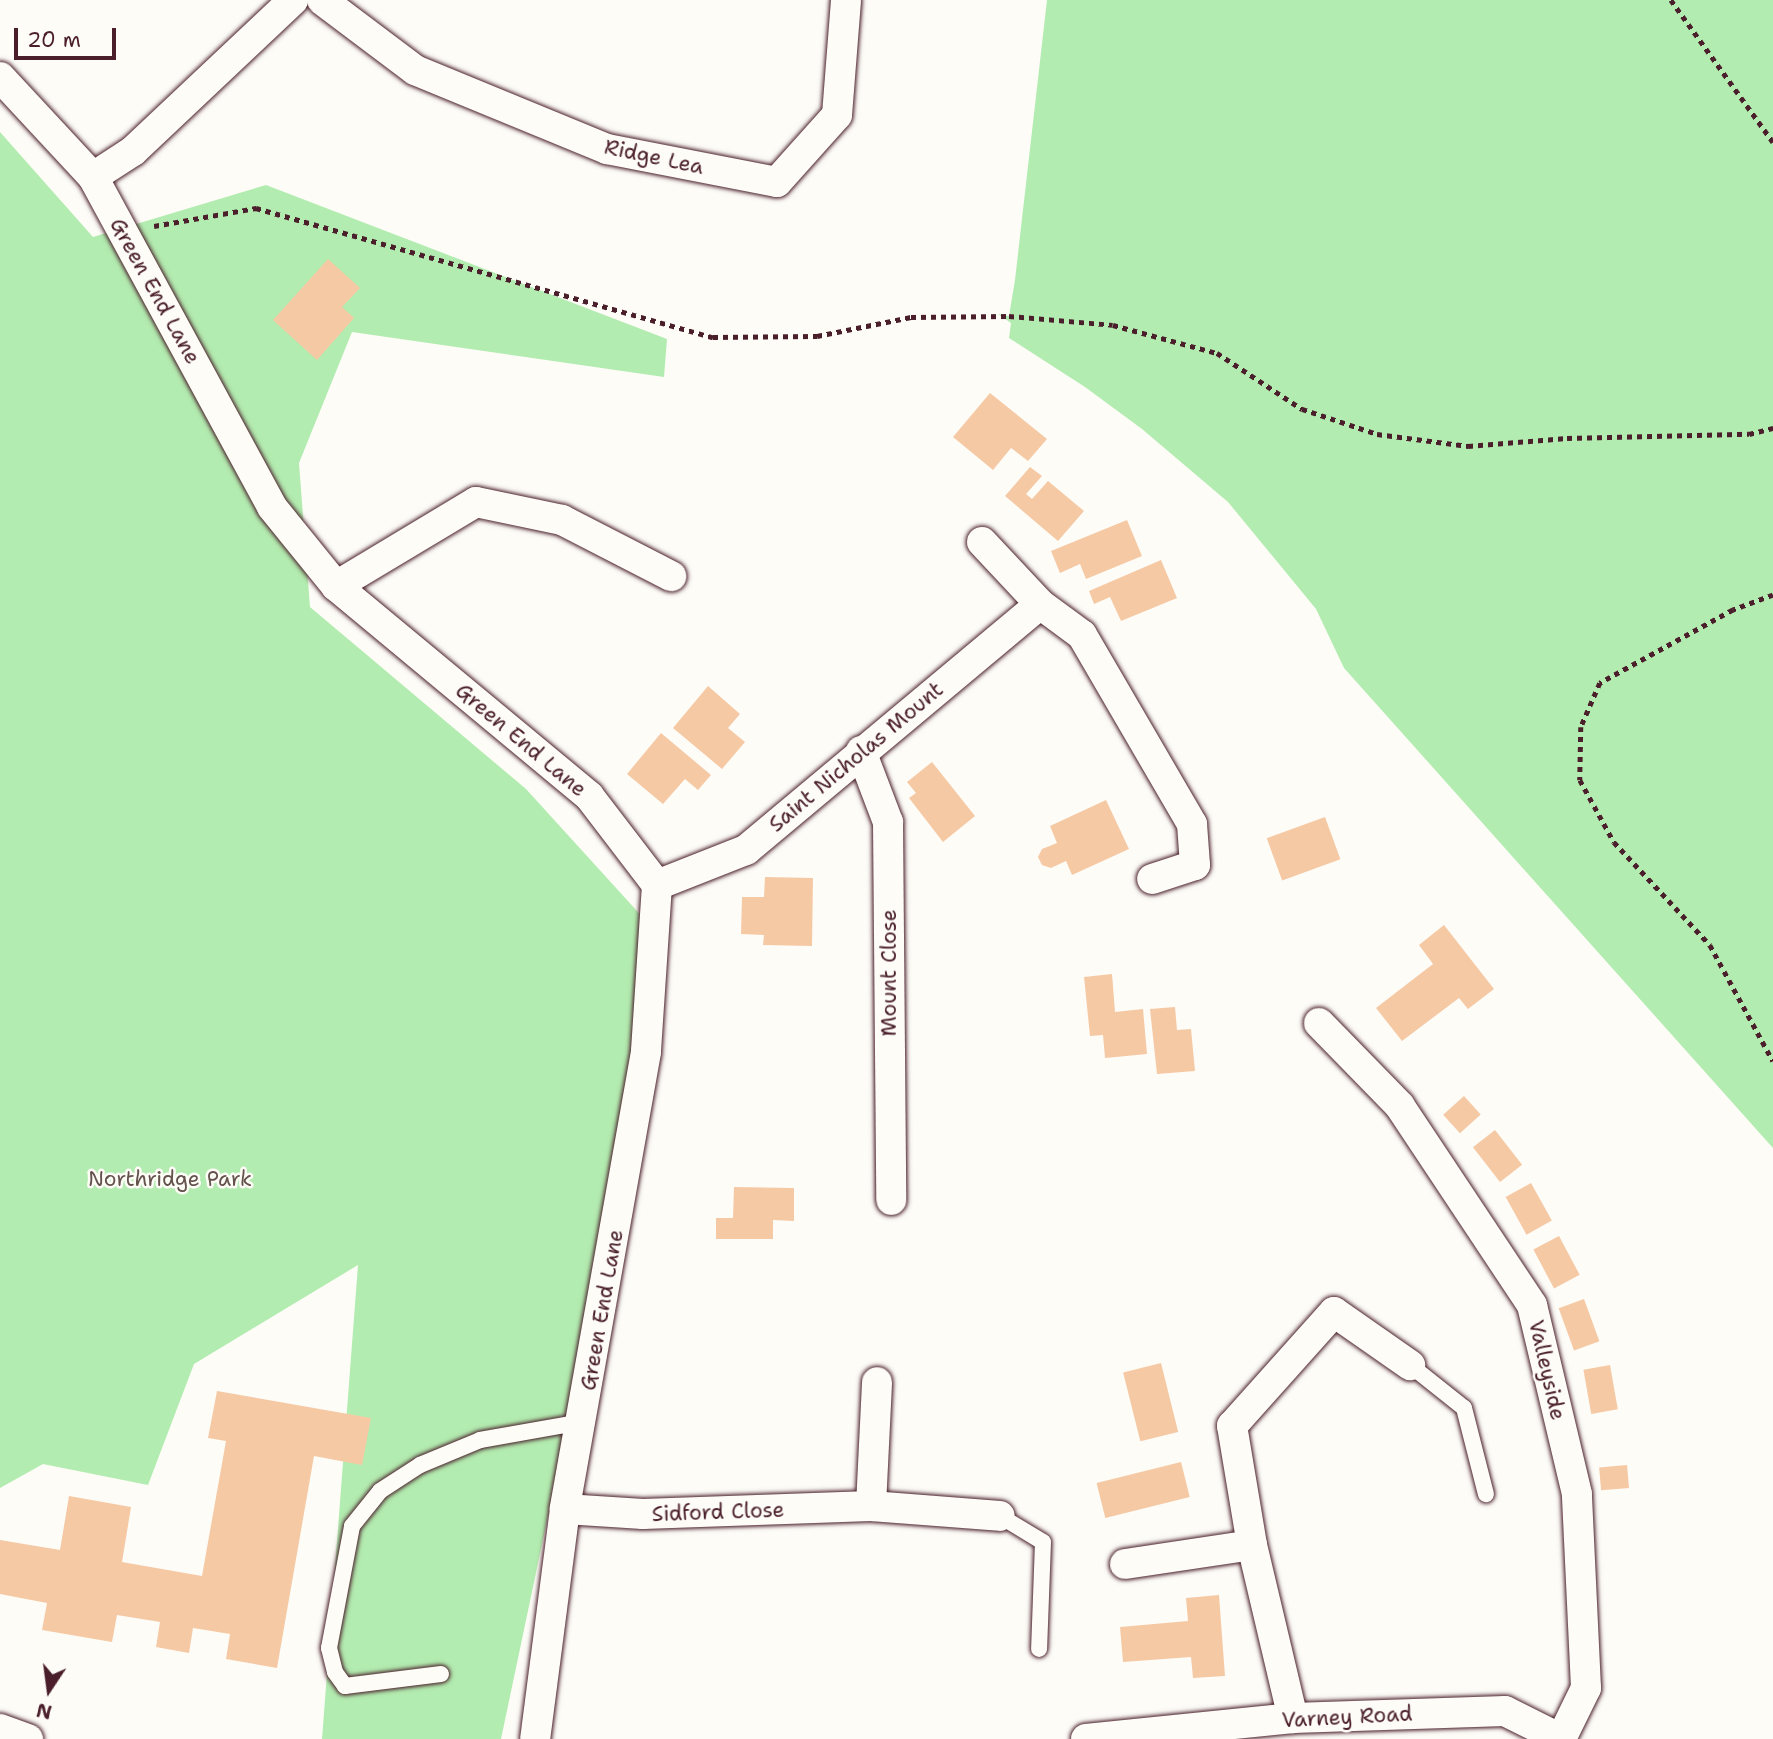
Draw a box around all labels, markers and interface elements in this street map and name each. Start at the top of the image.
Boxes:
scale bar [18,14,119,58]
text: 20 m [27,26,81,54]
street label: Ridge Lea [602,134,706,180]
street label: Green End Lane [104,214,206,368]
street label: Saint Nicholas Mount [764,677,948,837]
street label: Green End Lane [450,678,592,802]
street label: Mount Close [876,909,902,1037]
park label: Northridge Park [88,1166,252,1192]
street label: Green End Lane [575,1228,629,1392]
street label: Valleyside [1523,1318,1571,1422]
street label: Sidford Close [651,1497,785,1527]
north arrow [14,1655,84,1725]
text: N [34,1697,54,1725]
street label: Varney Road [1281,1701,1413,1733]

